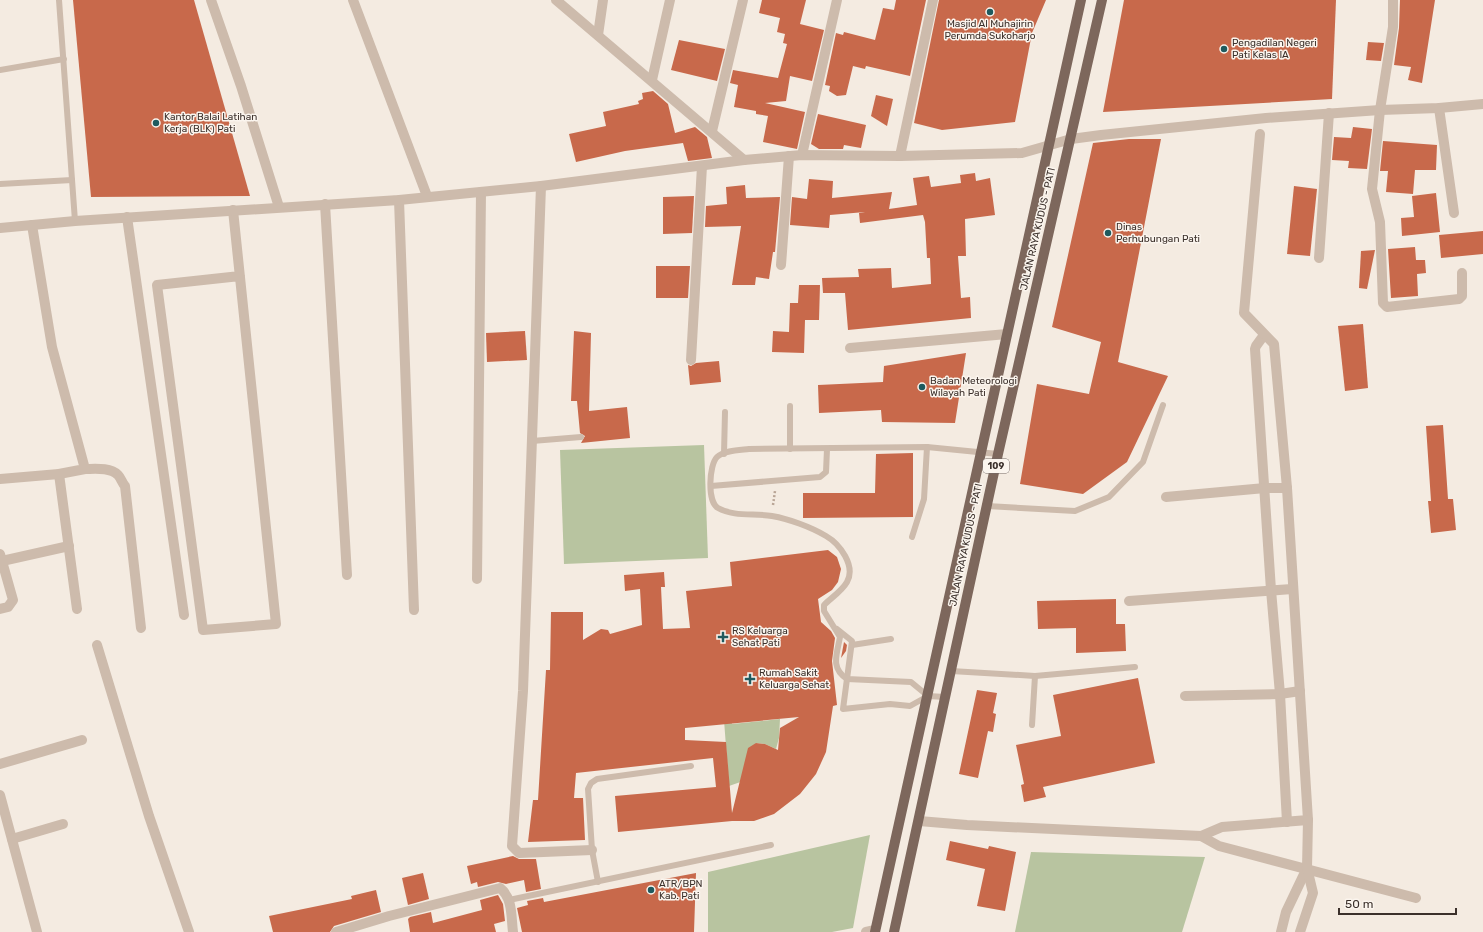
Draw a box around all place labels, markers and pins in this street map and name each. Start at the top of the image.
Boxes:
marker: Masjid Al Muhajirin Perumda Sukoharjo [985,7,995,17]
place label: Masjid Al Muhajirin Perumda Sukoharjo [944,18,1036,42]
place label: Pengadilan Negeri Pati Kelas IA [1232,37,1317,61]
marker: Pengadilan Negeri Pati Kelas IA [1219,44,1229,54]
place label: Kantor Balai Latihan Kerja (BLK) Pati [164,111,257,135]
marker: Kantor Balai Latihan Kerja (BLK) Pati [151,118,161,128]
place label: Dinas Perhubungan Pati [1116,221,1200,245]
marker: Dinas Perhubungan Pati [1103,228,1113,238]
place label: Badan Meteorologi Wilayah Pati [930,375,1017,399]
marker: Badan Meteorologi Wilayah Pati [917,382,927,392]
place label: RS Keluarga Sehat Pati [732,625,788,649]
marker: RS Keluarga Sehat Pati [717,631,729,643]
place label: Rumah Sakit Keluarga Sehat [759,667,829,691]
marker: Rumah Sakit Keluarga Sehat [744,673,756,685]
place label: ATR/BPN Kab. Pati [659,878,703,902]
marker: ATR/BPN Kab. Pati [646,885,656,895]

